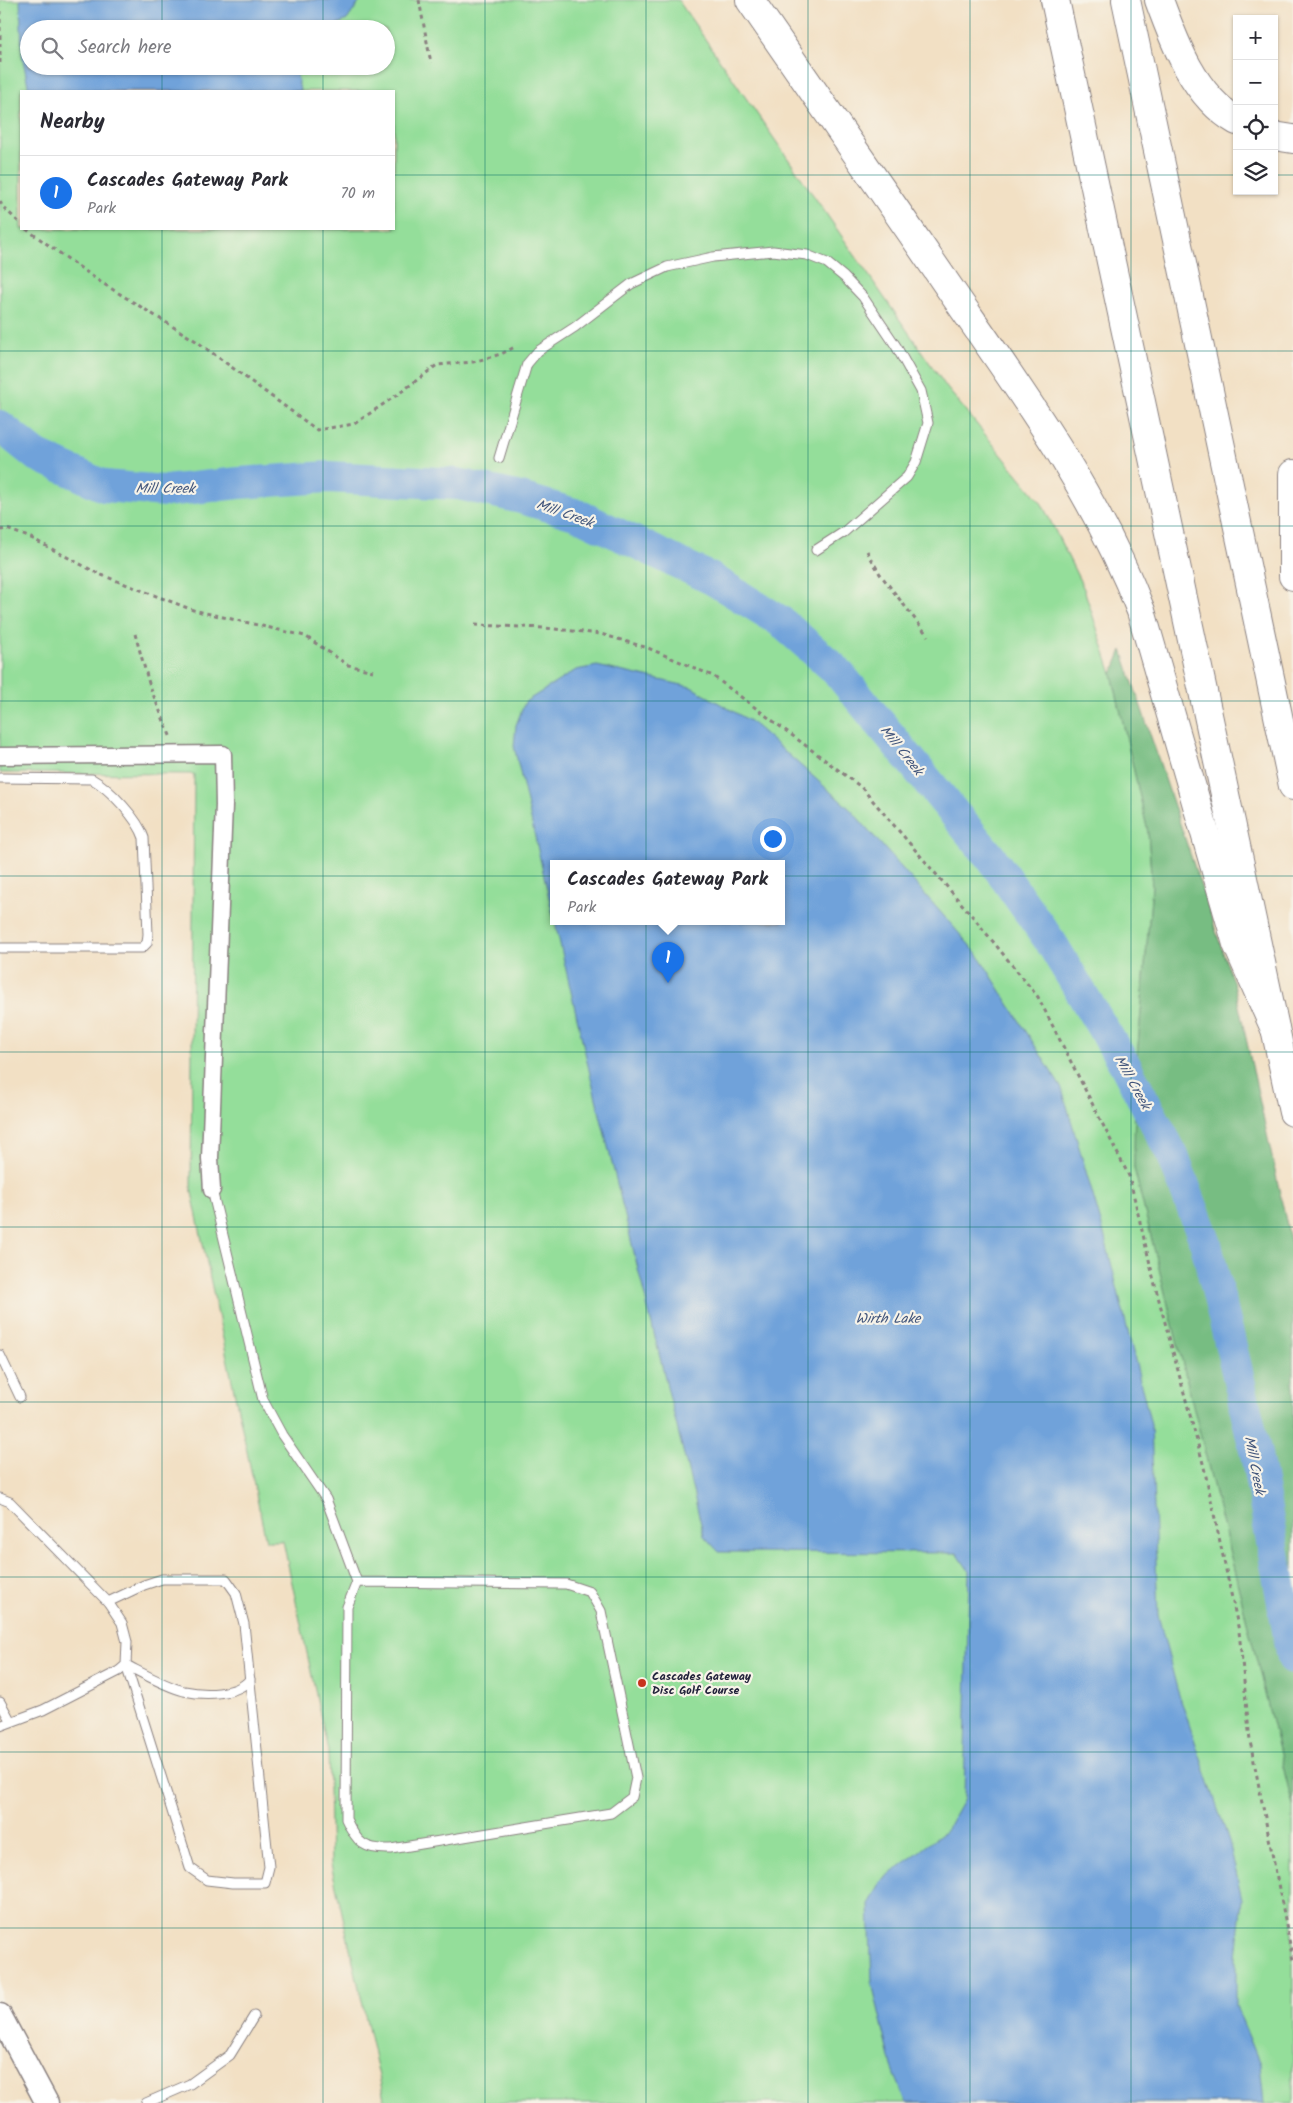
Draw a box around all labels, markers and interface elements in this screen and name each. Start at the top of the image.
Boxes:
map controls [1233,15,1278,195]
button: + [1233,15,1278,60]
search box [20,20,395,75]
text: Search here [78,33,172,63]
icon: search [38,34,66,62]
button: − [1233,60,1278,105]
button: locate [1233,105,1278,150]
text: Nearby [40,106,105,139]
button: layers [1233,150,1278,195]
text: Cascades Gateway Park [87,166,288,196]
text: 1 [54,181,58,206]
text: 70 m [340,181,375,206]
text: Park [87,196,116,221]
water label: Mill Creek [135,478,197,500]
water label: Mill Creek [533,494,598,535]
water label: Mill Creek [874,721,930,782]
your location [760,826,786,852]
popup [550,860,785,925]
text: Cascades Gateway Park [567,865,768,895]
text: Park [567,895,596,920]
pin: 1 [652,942,684,983]
water label: Mill Creek [1108,1051,1157,1116]
water label: Wirth Lake [856,1308,922,1330]
water label: Mill Creek [1238,1434,1271,1499]
place label: Cascades Gateway Disc Golf Course [652,1667,752,1700]
marker: Cascades Gateway Disc Golf Course [636,1677,648,1689]

